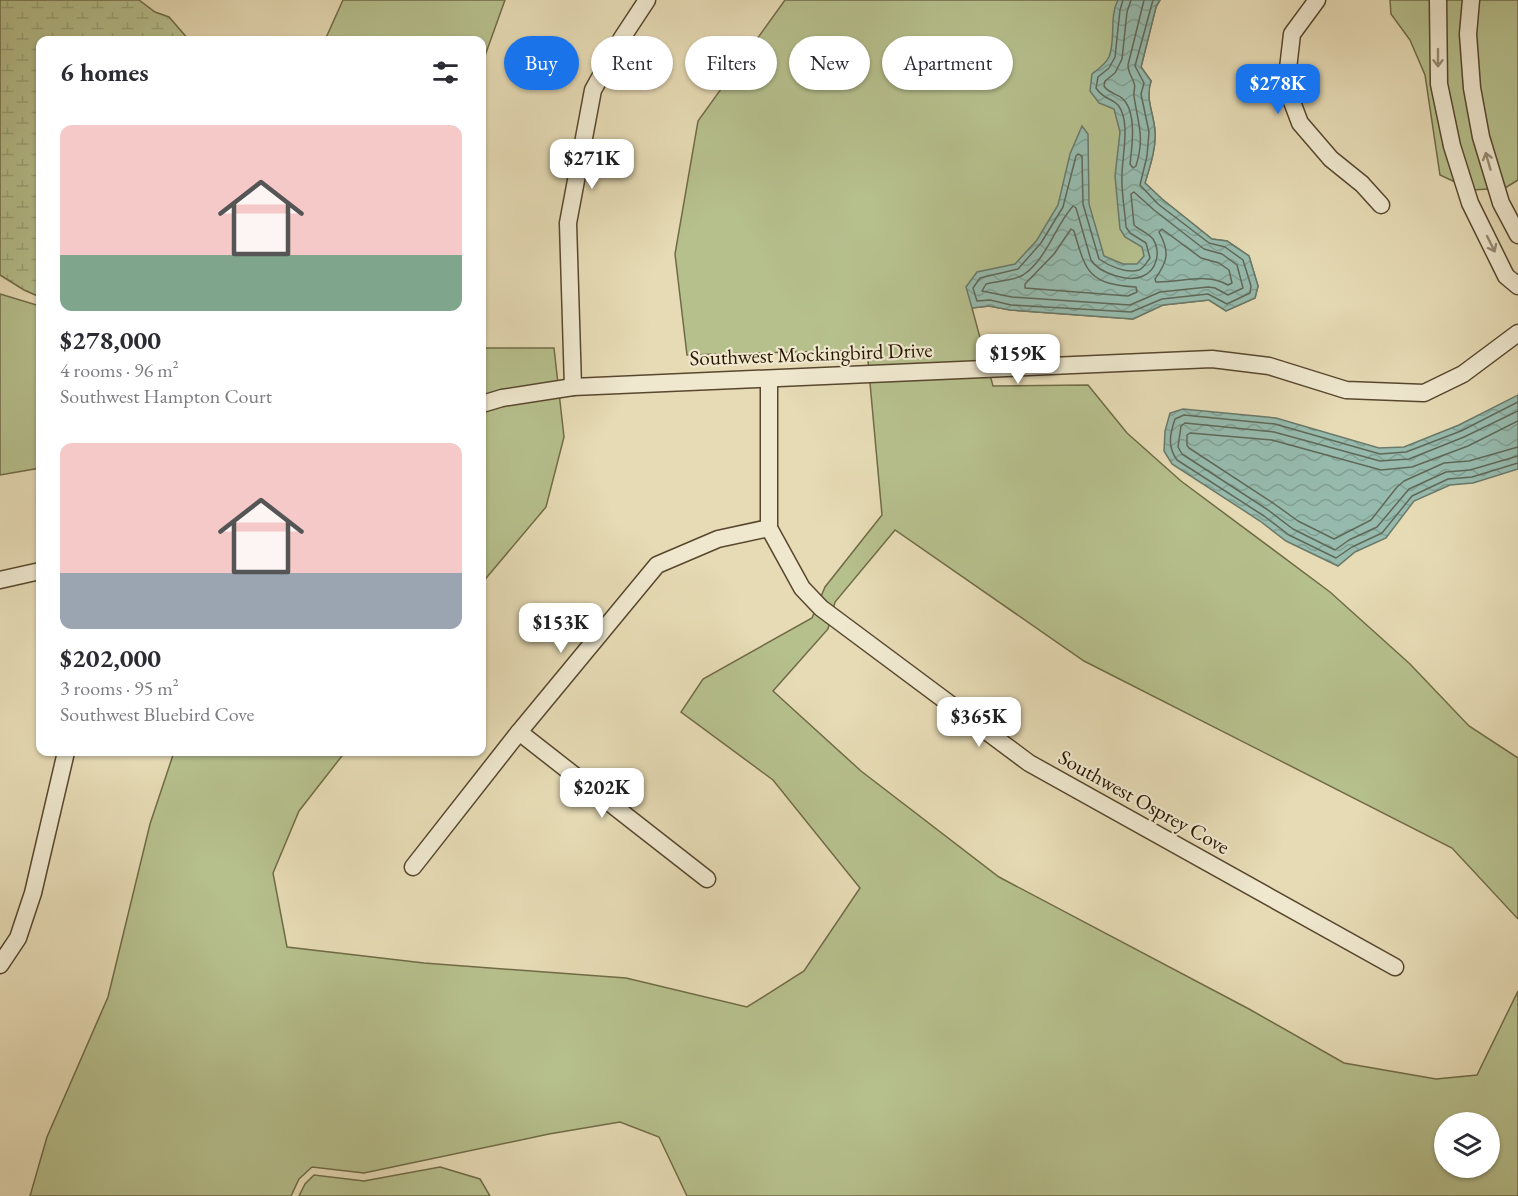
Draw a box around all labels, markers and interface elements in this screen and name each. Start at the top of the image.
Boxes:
chip: Buy [504,36,579,90]
chip: Rent [591,36,673,90]
chip: Filters [685,36,777,90]
chip: New [789,36,870,90]
chip: Apartment [882,36,1013,90]
one-way arrow [1433,48,1444,68]
text: 6 homes [60,55,149,89]
icon: filters [429,56,462,89]
pin: $278K [1236,64,1320,115]
text: $278K [1250,70,1306,96]
pin: $271K [550,139,634,190]
text: $271K [564,145,620,171]
one-way arrow [1482,152,1493,171]
icon: home [207,164,315,272]
one-way arrow [1486,235,1497,253]
text: $278,000 [60,323,161,357]
pin: $159K [976,334,1060,385]
street label: Southwest Mockingbird Drive [689,336,933,371]
text: $159K [990,340,1046,366]
text: 4 rooms · 96 m² [60,357,179,383]
text: Southwest Hampton Court [60,383,272,409]
icon: home [207,482,315,590]
pin: $153K [519,603,603,654]
text: $153K [533,609,589,635]
text: $202,000 [60,641,161,675]
text: 3 rooms · 95 m² [60,675,179,701]
pin: $365K [937,697,1021,748]
text: Southwest Bluebird Cove [60,701,254,727]
text: $365K [951,703,1007,729]
street label: Southwest Osprey Cove [1054,743,1235,860]
pin: $202K [560,768,644,819]
text: $202K [574,774,630,800]
map controls [1434,1112,1500,1178]
button: layers [1434,1112,1500,1178]

